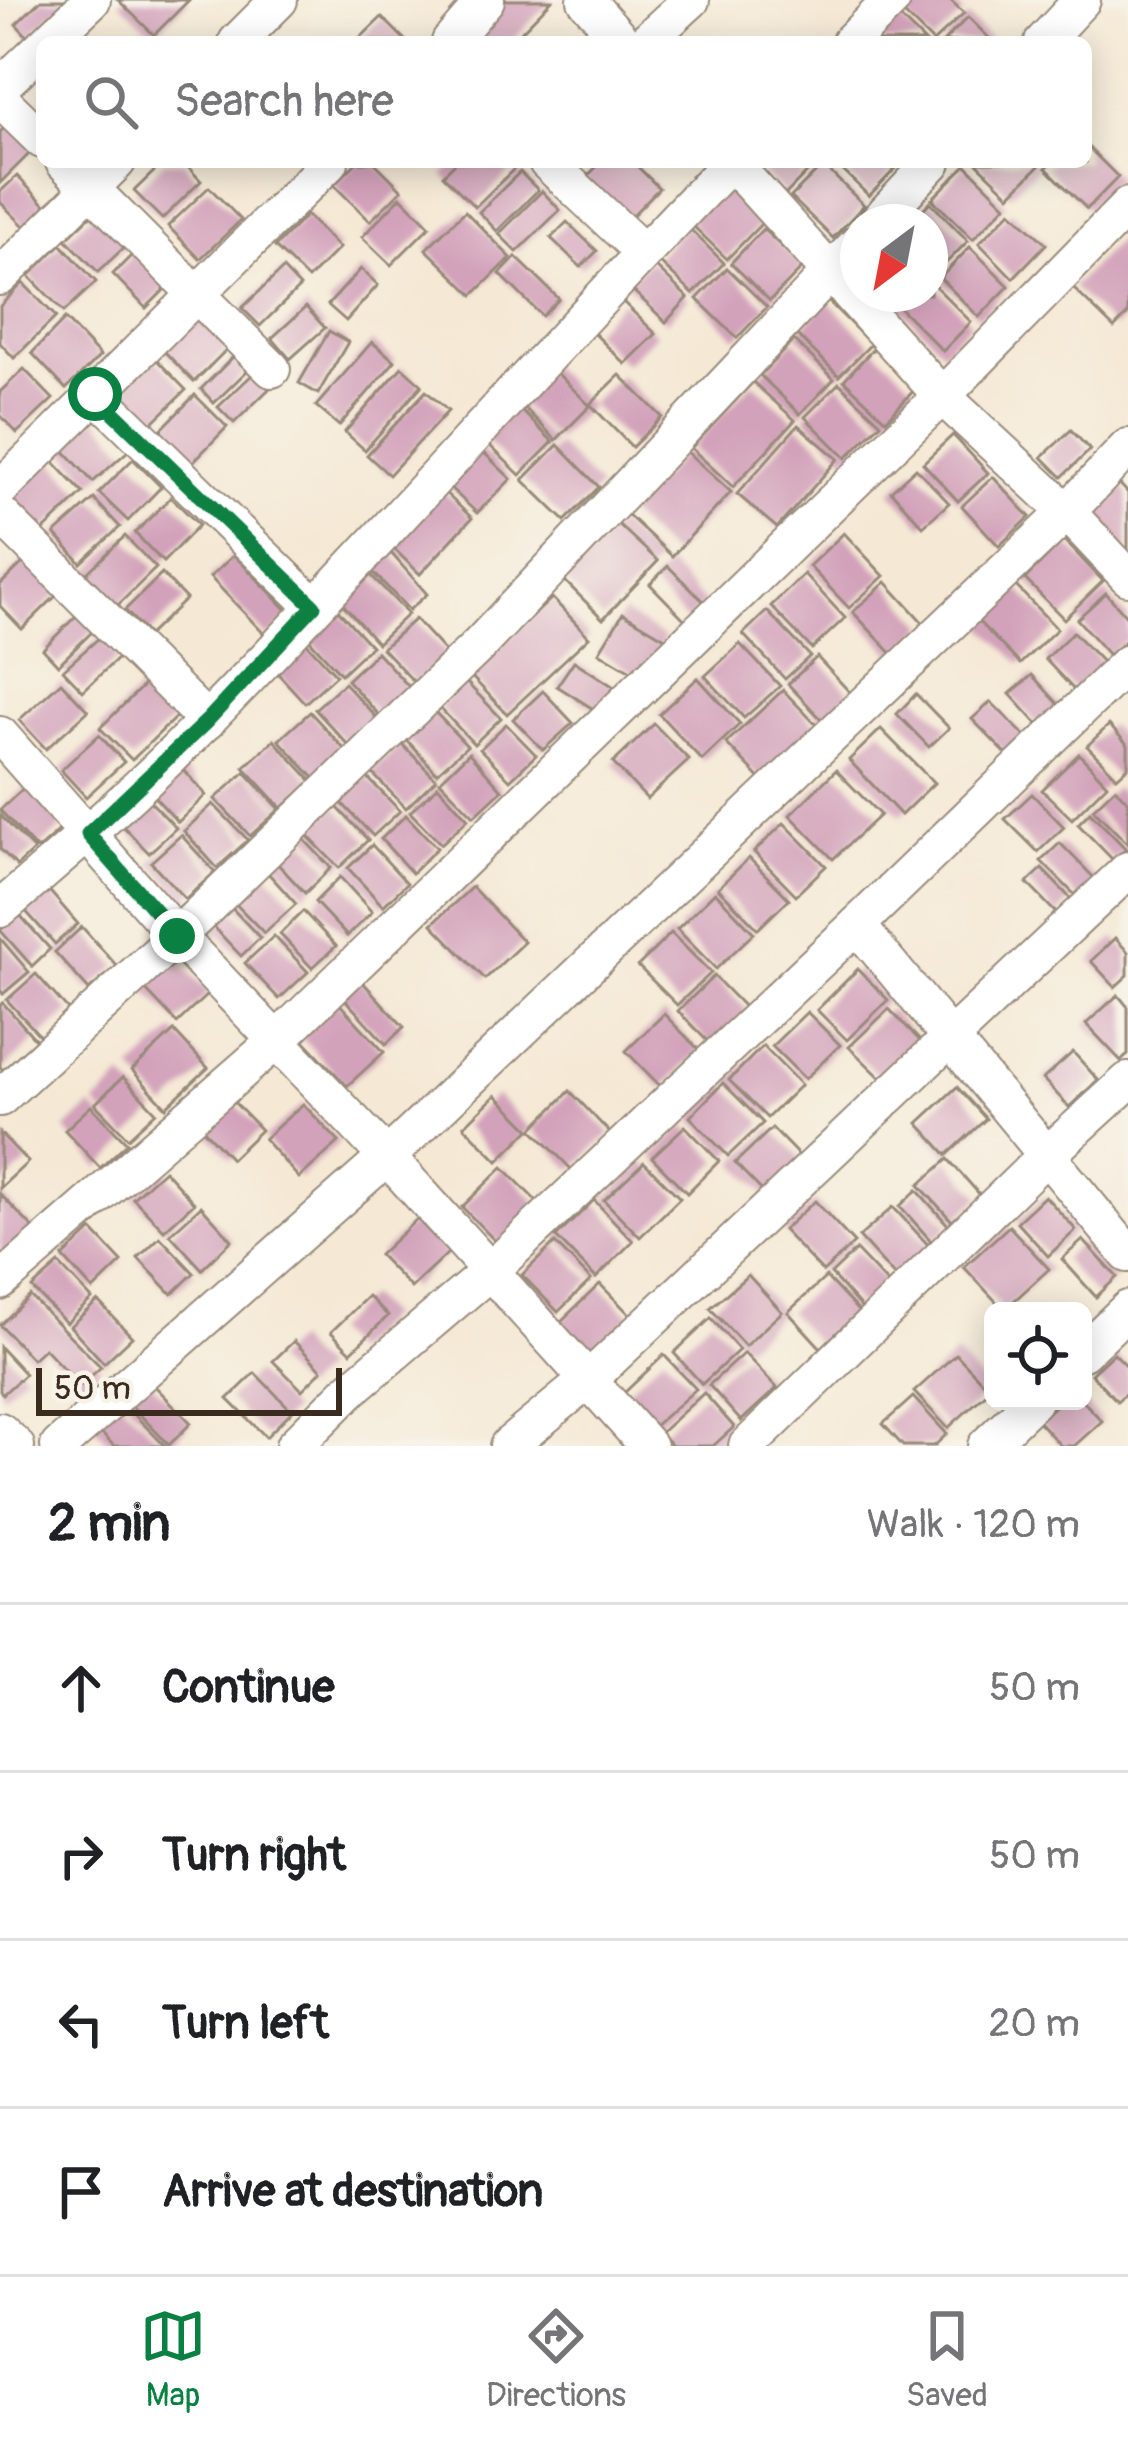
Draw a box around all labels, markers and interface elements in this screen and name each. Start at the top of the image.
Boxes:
search box [36,36,1092,168]
icon: search [78,69,144,135]
text: Search here [174,74,394,130]
north arrow [840,204,948,312]
route start [68,367,122,421]
route end [150,909,204,963]
map controls [984,1302,1092,1410]
button: locate [984,1302,1092,1410]
scale bar [36,1362,342,1415]
text: 50 m [54,1368,131,1409]
text: 2 min [48,1492,170,1556]
text: Walk · 120 m [867,1500,1080,1549]
icon: ahead [48,1655,114,1721]
text: Continue [162,1660,335,1716]
text: 50 m [989,1663,1080,1712]
icon: right [48,1823,114,1889]
text: Turn right [162,1828,346,1884]
text: 50 m [989,1831,1080,1880]
icon: left [48,1991,114,2057]
text: Turn left [162,1996,329,2052]
text: 20 m [988,1999,1080,2048]
icon: arrive [48,2159,114,2225]
text: Arrive at destination [162,2164,543,2220]
tab: Map [140,2303,206,2416]
tab: Directions [486,2303,626,2416]
tab: Saved [906,2303,988,2416]

